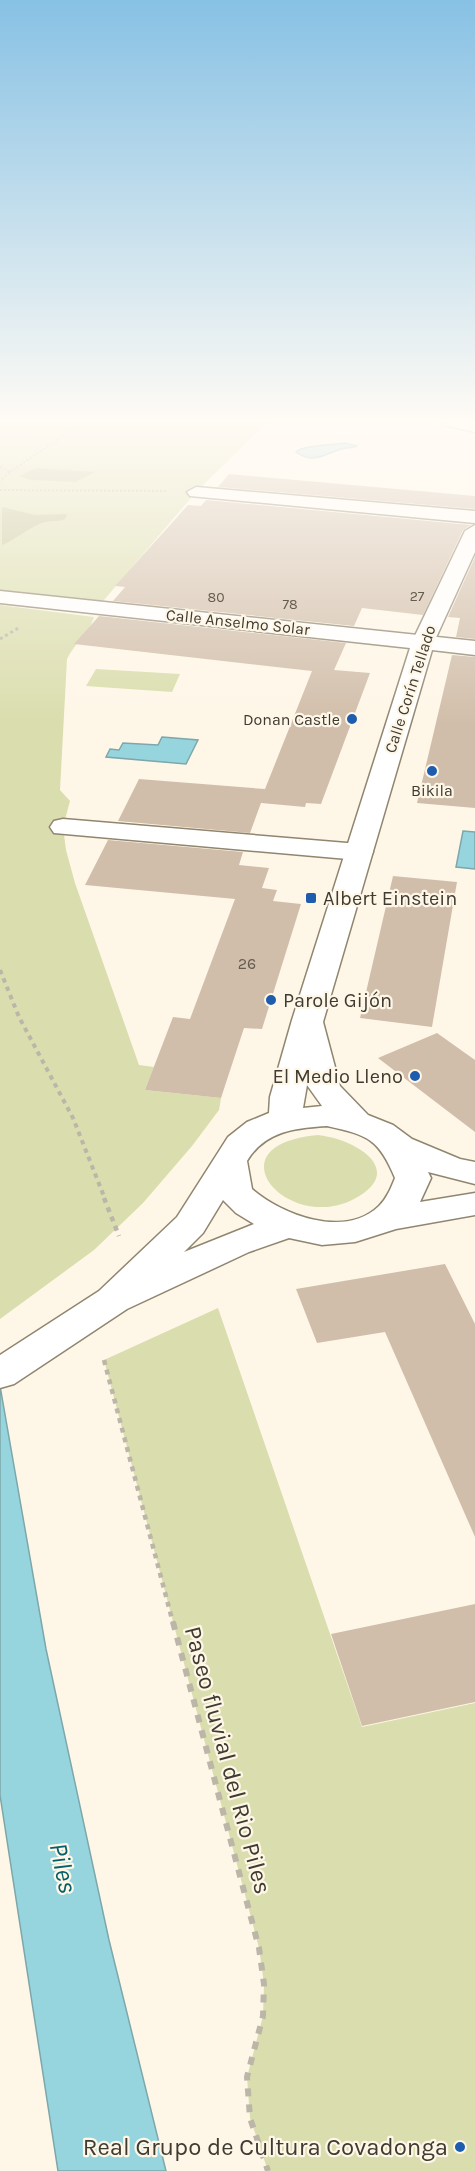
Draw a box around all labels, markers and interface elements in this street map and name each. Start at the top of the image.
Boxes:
house number: 27 [410,588,425,605]
house number: 80 [208,589,224,606]
house number: 78 [282,596,298,613]
street label: Calle Anselmo Solar [165,605,311,639]
street label: Calle Corín Tellado [380,623,440,755]
place label: Donan Castle [243,710,340,729]
marker: Donan Castle [345,712,359,726]
marker: Bikila [425,764,439,778]
place label: Bikila [411,781,453,800]
place label: Albert Einstein [323,887,457,910]
marker: Albert Einstein [304,891,318,905]
house number: 26 [238,954,256,973]
place label: Parole Gijón [283,989,392,1012]
marker: Parole Gijón [264,993,278,1007]
place label: El Medio Lleno [272,1065,403,1088]
marker: El Medio Lleno [408,1069,422,1083]
street label: Paseo fluvial del Rio Piles [179,1623,277,1897]
water label: Piles [43,1840,83,1896]
place label: Real Grupo de Cultura Covadonga [83,2133,448,2161]
marker: Real Grupo de Cultura Covadonga [453,2140,467,2154]

